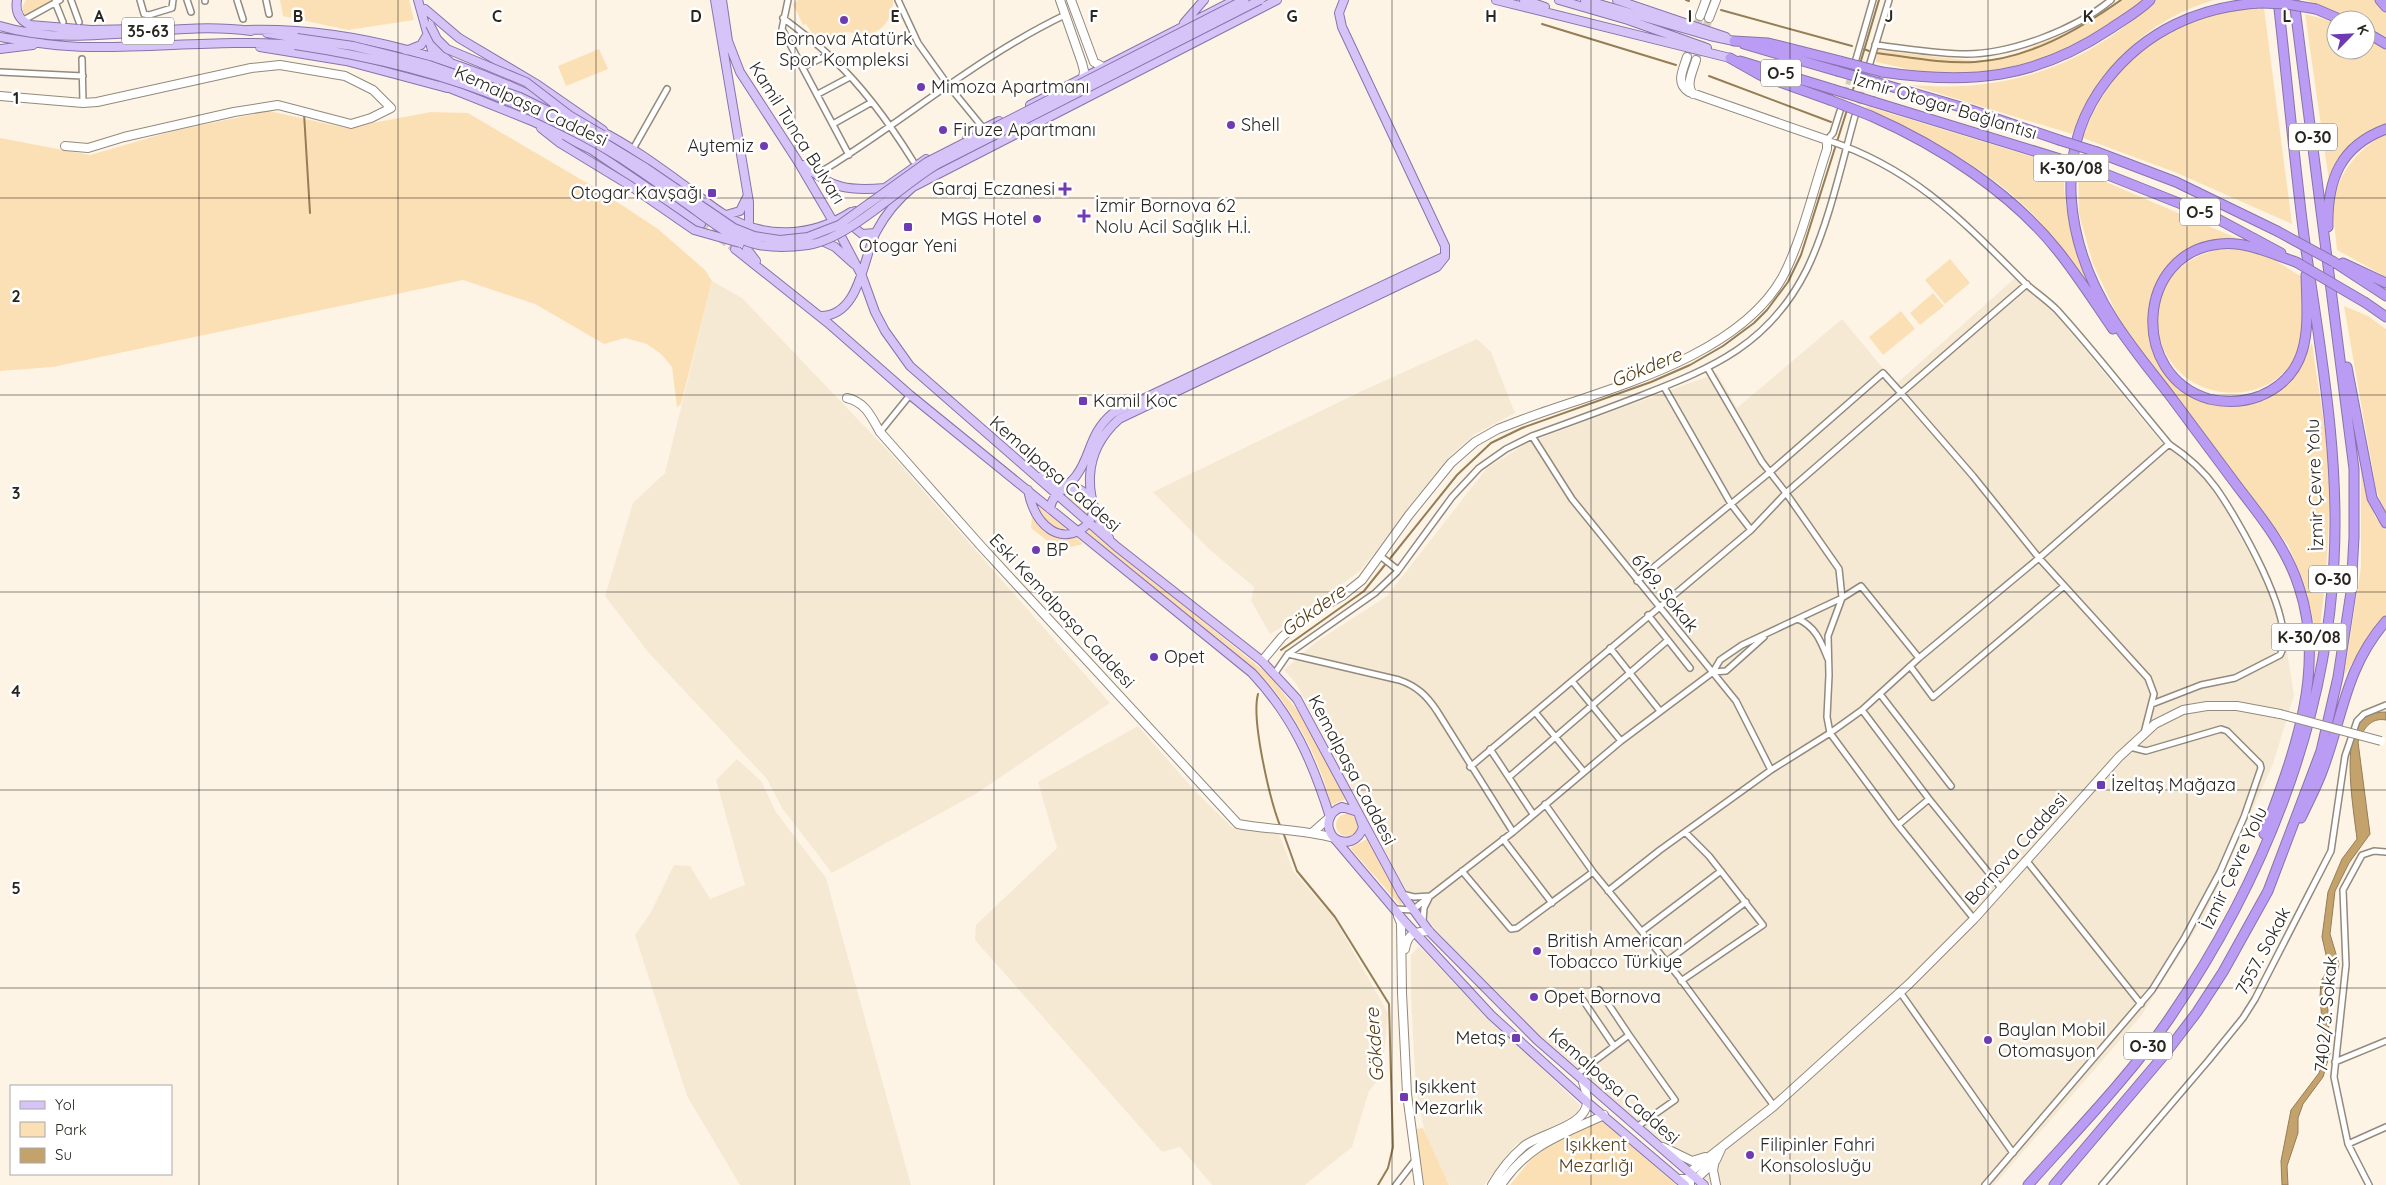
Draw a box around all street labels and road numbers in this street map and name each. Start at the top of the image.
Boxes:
road number: 35-63 [122,18,174,44]
street label: Kamil Tunca Bulvarı [744,57,851,208]
road number: O-5 [1761,59,1801,86]
street label: Kemalpaşa Caddesi [451,60,611,151]
street label: İzmir Otogar Bağlantısı [1850,67,2040,144]
road number: O-30 [2289,124,2337,150]
road number: K-30/08 [2034,154,2108,182]
road number: O-5 [2180,198,2220,226]
street label: Kemalpaşa Caddesi [985,410,1126,537]
street label: İzmir Çevre Yolu [2301,418,2328,552]
street label: Eski Kemalpaşa Caddesi [985,528,1140,693]
street label: 6169. Sokak [1627,549,1704,637]
road number: O-30 [2309,566,2357,592]
road number: K-30/08 [2272,624,2346,650]
street label: Kemalpaşa Caddesi [1303,691,1402,849]
street label: Bornova Caddesi [1959,788,2072,909]
street label: İzmir Çevre Yolu [2195,803,2272,933]
street label: 7557. Sokak [2230,903,2295,999]
street label: 7402/3. Sokak [2309,955,2342,1073]
street label: Kemalpaşa Caddesi [1544,1022,1685,1149]
road number: O-30 [2124,1032,2172,1060]

